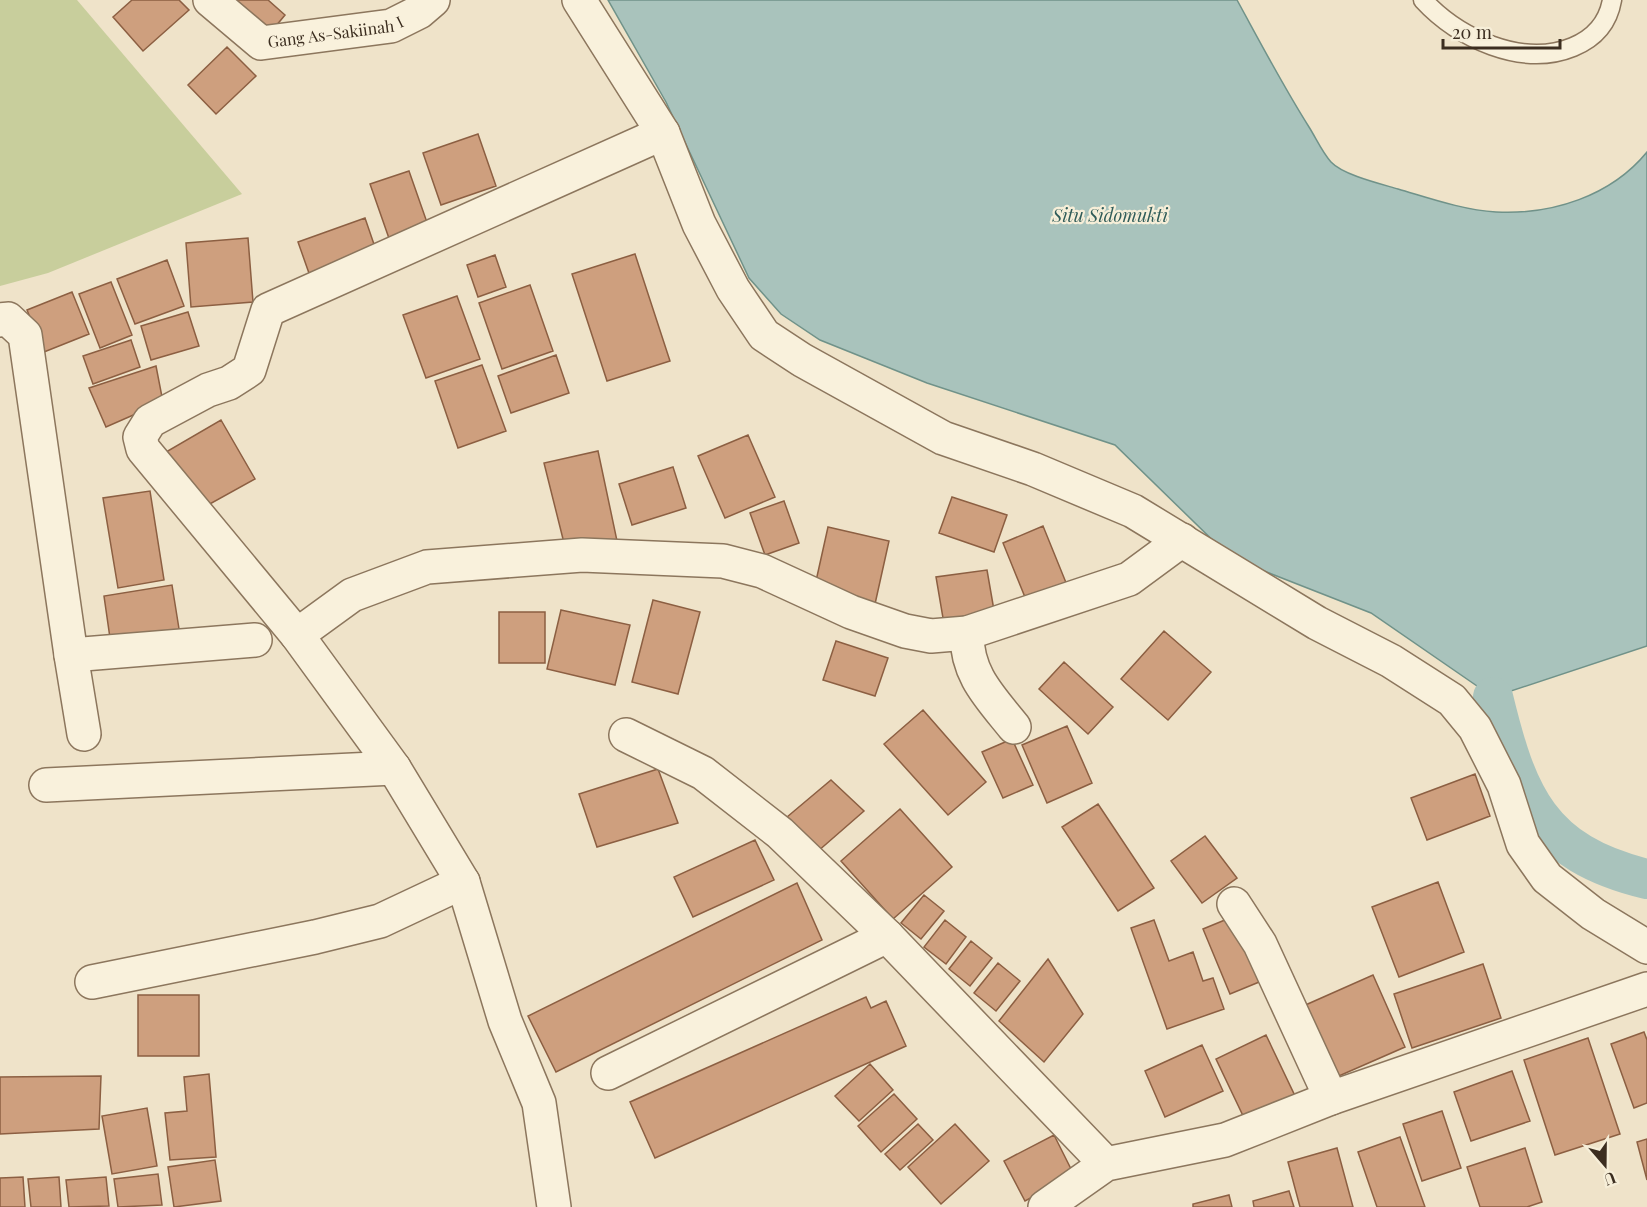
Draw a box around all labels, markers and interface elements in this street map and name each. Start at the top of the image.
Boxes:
street label: Gang As-Sakiinah I [266,11,407,52]
scale bar [1443,12,1560,50]
text: 20 m [1452,20,1492,44]
water label: Situ Sidomukti [1051,203,1168,227]
north arrow [1575,1135,1635,1195]
text: U [1602,1168,1619,1191]

